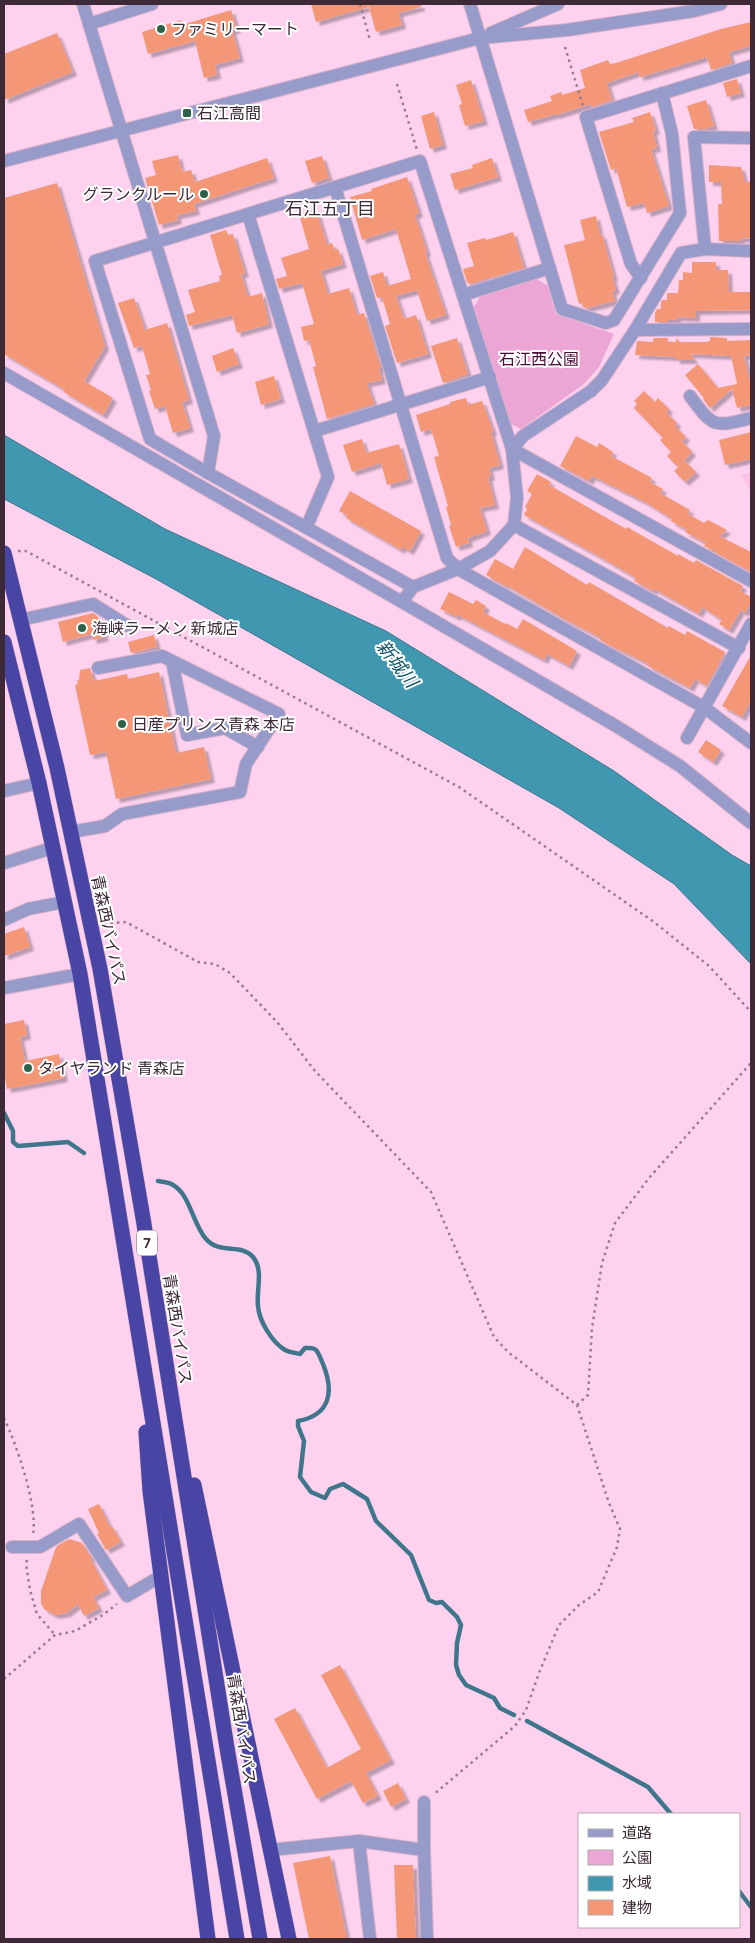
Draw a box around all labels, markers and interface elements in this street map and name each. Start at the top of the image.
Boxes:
place label: ファミリーマート [171,18,299,40]
marker: ファミリーマート [155,23,167,35]
place label: 石江高間 [197,102,261,124]
marker: 石江高間 [181,107,193,119]
place label: グランクルール [82,183,194,205]
marker: グランクルール [198,188,210,200]
district label: 石江五丁目 [285,196,375,220]
park label: 石江西公園 [499,348,579,370]
place label: 海峡ラーメン 新城店 [92,617,239,639]
marker: 海峡ラーメン 新城店 [76,622,88,634]
water label: 新城川 [372,635,425,694]
place label: 日産プリンス青森 本店 [132,713,295,735]
marker: 日産プリンス青森 本店 [116,718,128,730]
street label: 青森西バイパス [87,873,131,987]
place label: タイヤランド 青森店 [38,1057,185,1079]
marker: タイヤランド 青森店 [22,1062,34,1074]
road number: 7 [137,1230,157,1256]
street label: 青森西バイパス [158,1272,198,1386]
street label: 青森西バイパス [222,1672,262,1786]
legend [578,1813,740,1928]
text: 道路 [622,1822,652,1843]
text: 公園 [622,1847,652,1868]
text: 水域 [622,1872,652,1893]
text: 建物 [622,1897,652,1918]

